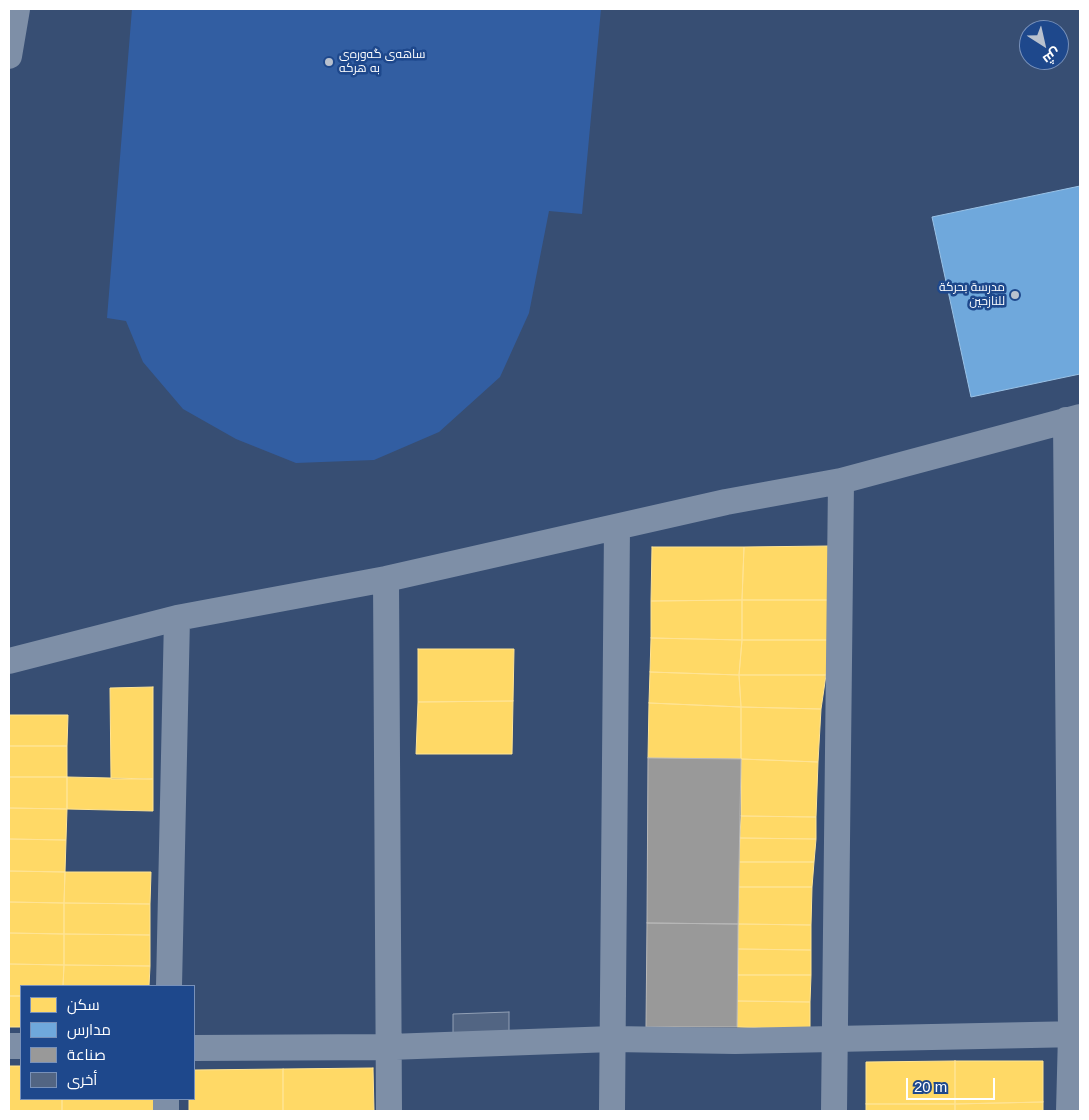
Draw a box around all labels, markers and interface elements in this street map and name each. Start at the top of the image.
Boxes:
north arrow [1019,20,1069,70]
text: ش [1040,45,1064,68]
place label: ساهه‌ی گه‌وره‌ی به هركه‌ [339,48,426,76]
marker: ساهه‌ی گه‌وره‌ی به هركه‌ [323,56,335,68]
place label: مدرسة بحركة للنازحين [939,281,1005,309]
marker: مدرسة بحركة للنازحين [1009,289,1021,301]
legend [20,985,195,1100]
text: سكن [67,996,100,1013]
text: مدارس [67,1021,111,1038]
text: صناعة [67,1046,106,1063]
scale bar [909,1068,998,1100]
text: أخرى [67,1071,97,1088]
text: 20 m [914,1078,947,1095]

